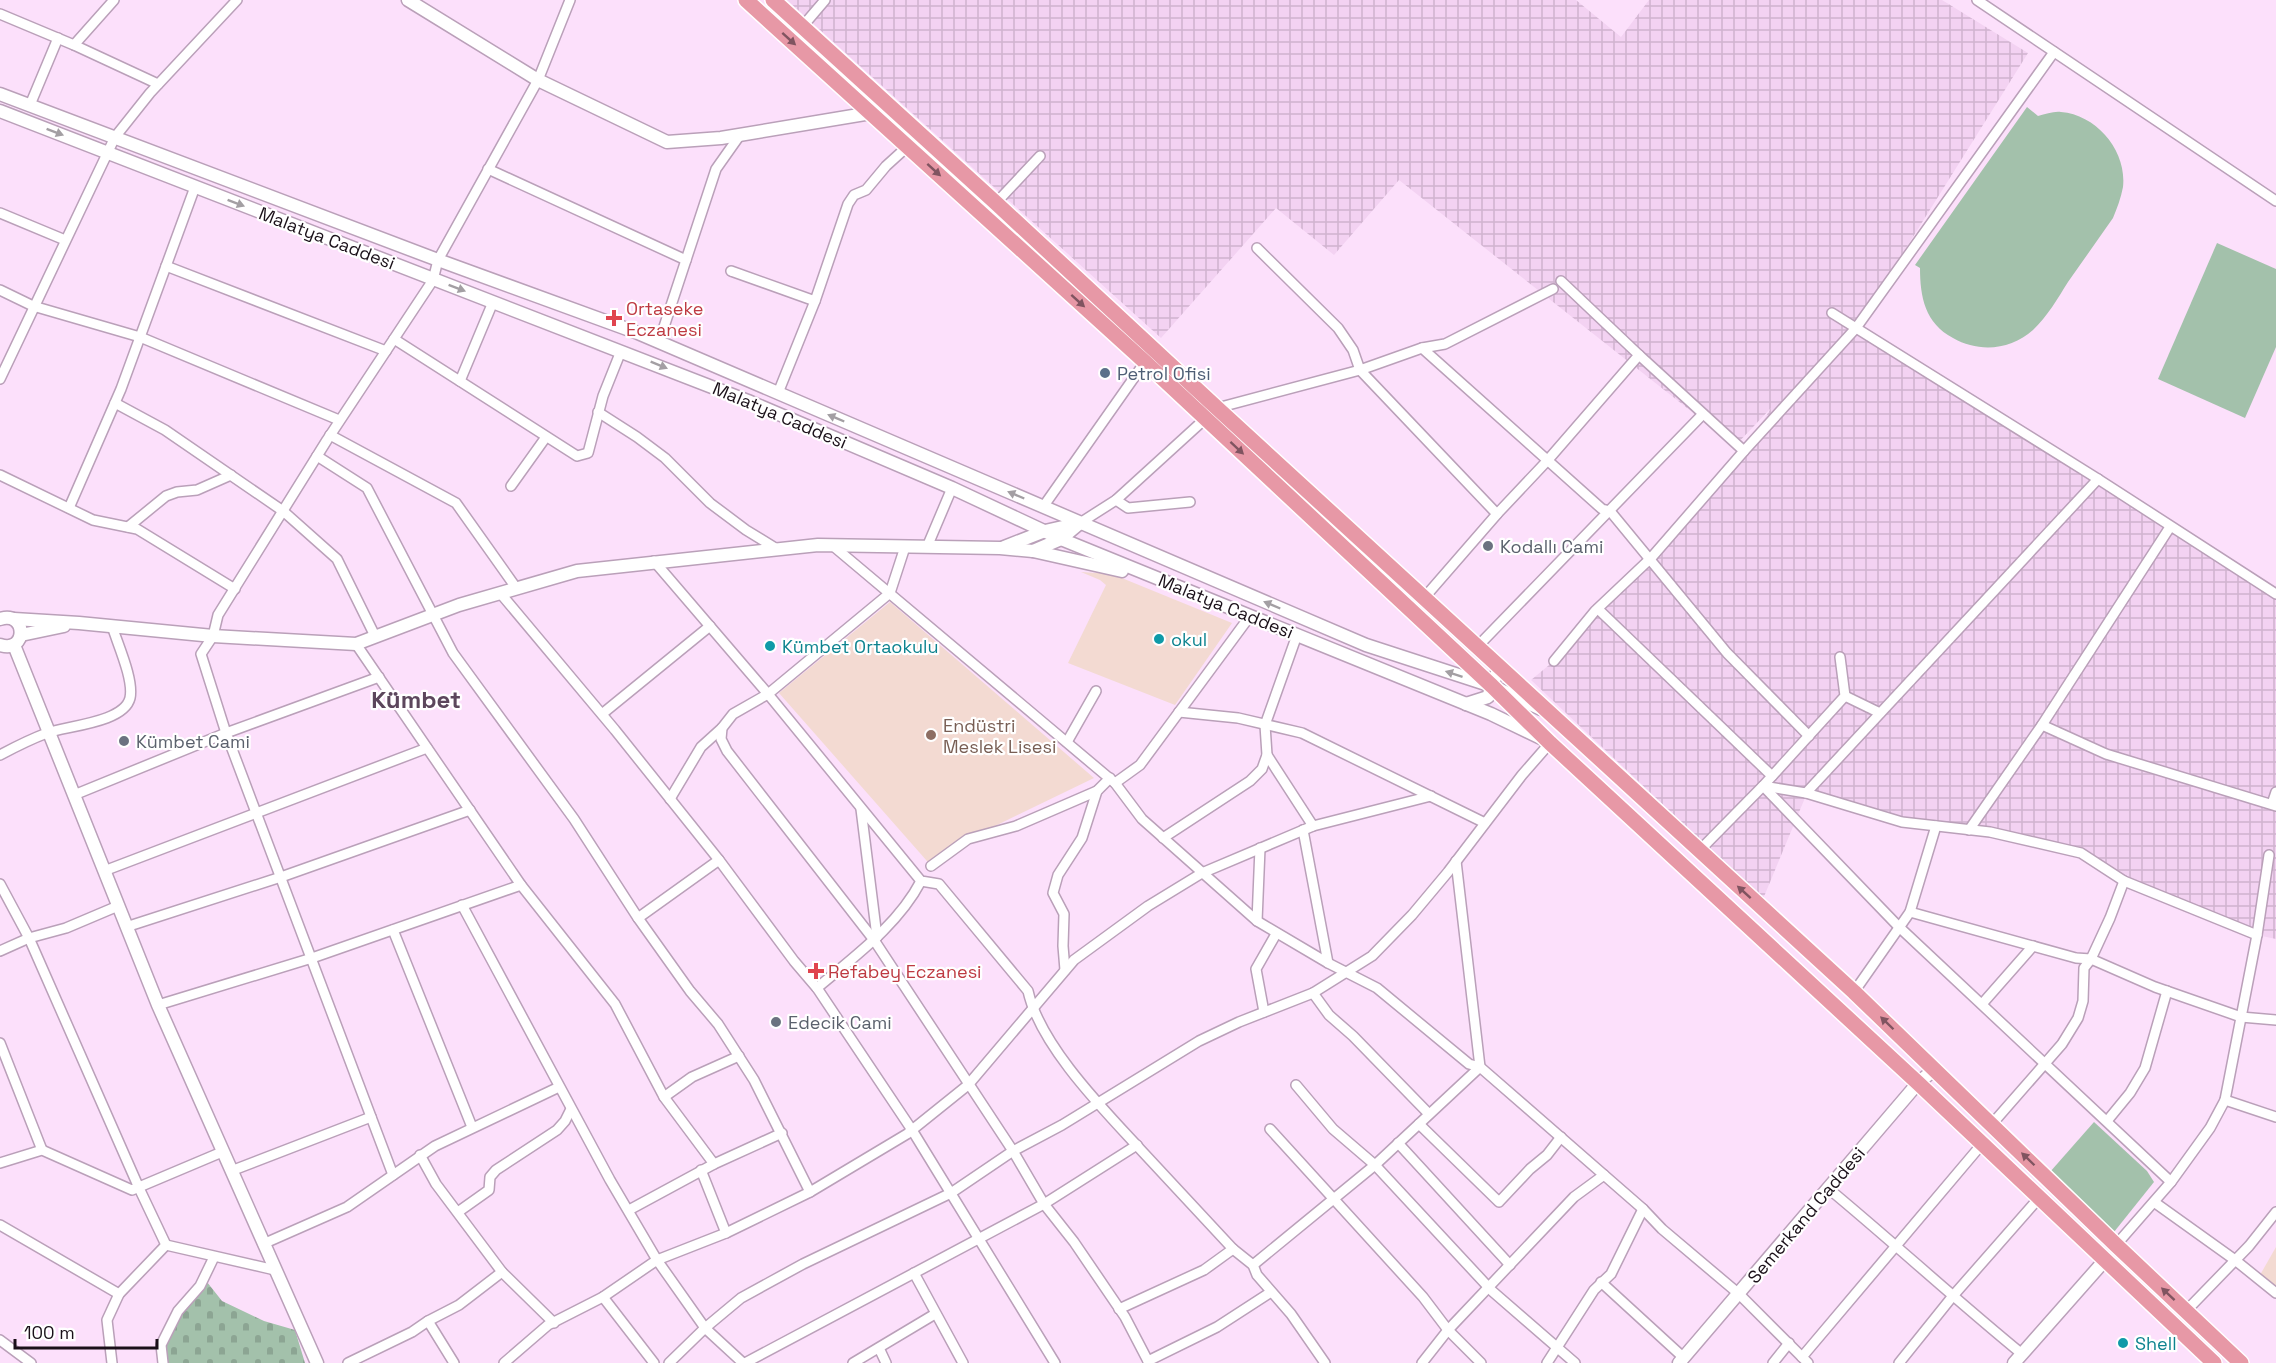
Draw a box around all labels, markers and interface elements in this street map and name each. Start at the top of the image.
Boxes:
one-way arrow [781,32,796,45]
one-way arrow [46,127,64,137]
one-way arrow [926,163,941,176]
one-way arrow [227,199,245,208]
street label: Malatya Caddesi [256,202,398,274]
one-way arrow [448,284,466,293]
one-way arrow [1070,294,1085,307]
place label: Ortaseke Eczanesi [626,297,703,341]
marker: Ortaseke Eczanesi [607,311,621,325]
one-way arrow [650,361,668,371]
place label: Petrol Ofisi [1117,362,1211,385]
marker: Petrol Ofisi [1098,366,1112,380]
street label: Malatya Caddesi [709,376,851,454]
one-way arrow [827,413,845,423]
one-way arrow [1229,441,1244,455]
one-way arrow [1007,491,1024,500]
place label: Kodallı Cami [1500,535,1603,558]
marker: Kodallı Cami [1481,539,1495,553]
street label: Malatya Caddesi [1155,568,1297,644]
one-way arrow [1263,600,1281,610]
place label: okul [1171,628,1207,651]
marker: okul [1152,632,1166,646]
place label: Kümbet Ortaokulu [782,635,939,658]
marker: Kümbet Ortaokulu [763,639,777,653]
one-way arrow [1445,668,1463,678]
district label: Kümbet [371,684,461,715]
place label: Endüstri Meslek Lisesi [943,714,1056,758]
marker: Endüstri Meslek Lisesi [924,728,938,742]
place label: Kümbet Cami [136,730,250,753]
marker: Kümbet Cami [117,734,131,748]
one-way arrow [1737,886,1752,899]
place label: Refabey Eczanesi [828,960,982,983]
marker: Refabey Eczanesi [809,964,823,978]
place label: Edecik Cami [788,1011,892,1034]
marker: Edecik Cami [769,1015,783,1029]
one-way arrow [1881,1017,1895,1031]
street label: Semerkand Caddesi [1742,1142,1870,1288]
one-way arrow [2020,1152,2035,1166]
one-way arrow [2161,1288,2176,1301]
scale bar [15,1312,158,1350]
text: 100 m [24,1321,75,1344]
place label: Shell [2135,1332,2177,1355]
marker: Shell [2116,1336,2130,1350]

